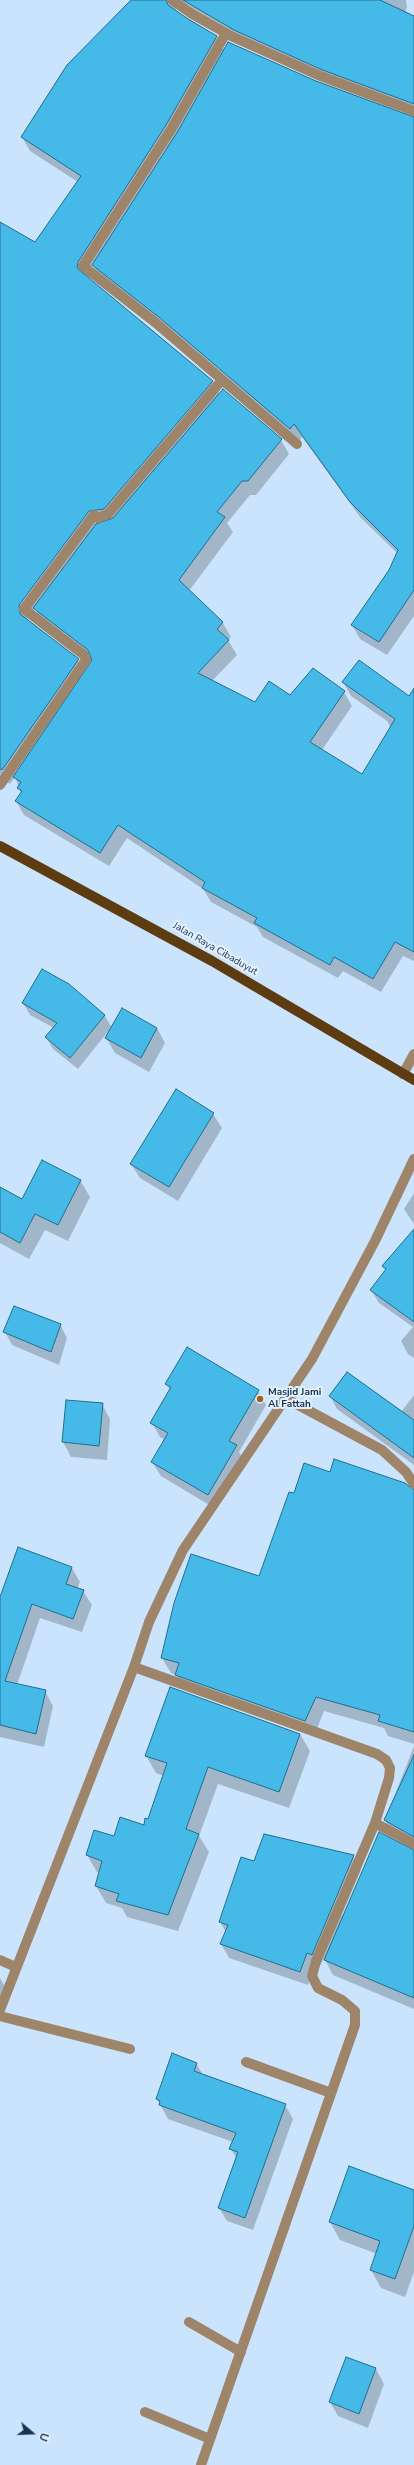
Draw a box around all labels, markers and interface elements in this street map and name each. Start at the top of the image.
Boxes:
street label: Jalan Raya Cibaduyut [171,920,259,978]
place label: Masjid Jami Al Fattah [268,1387,321,1410]
marker: Masjid Jami Al Fattah [255,1394,265,1404]
north arrow [12,2413,52,2453]
text: U [35,2431,52,2443]

